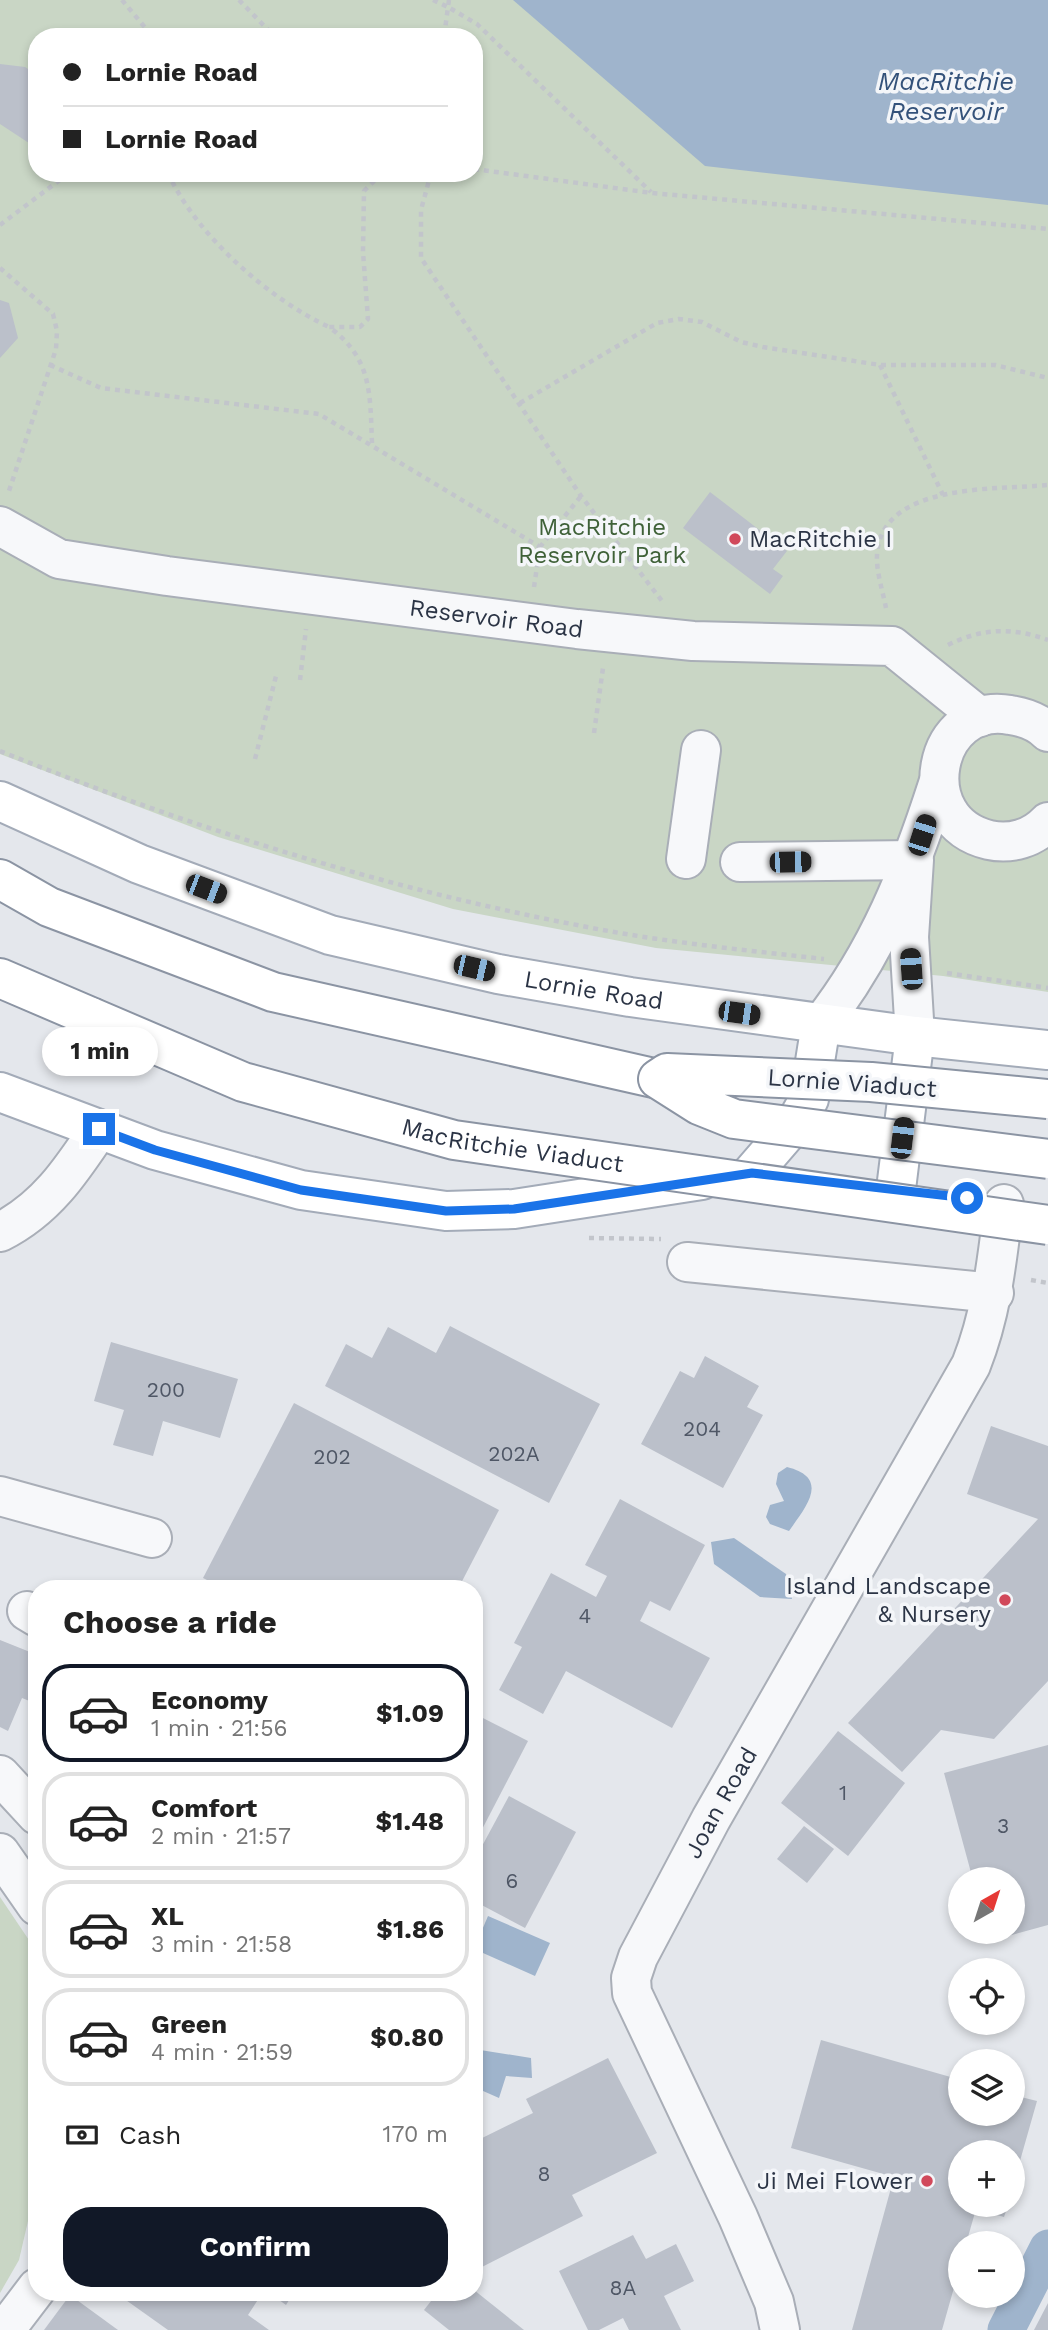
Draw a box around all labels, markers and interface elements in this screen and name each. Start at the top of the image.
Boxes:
text: Lornie Road [105,57,258,87]
water label: MacRitchie Reservoir [878,66,1014,126]
text: Lornie Road [105,124,258,154]
park label: MacRitchie Reservoir Park [518,513,686,569]
place label: MacRitchie I [749,525,892,553]
marker: MacRitchie I [727,531,743,547]
street label: Reservoir Road [408,593,585,644]
car [906,812,939,858]
car [769,851,812,873]
car [183,872,230,906]
car [900,947,923,991]
car [452,953,497,983]
street label: Lornie Road [522,965,665,1015]
car [717,1000,762,1026]
callout: 1 min [41,1028,157,1076]
text: 1 min [70,1038,130,1065]
street label: Lornie Viaduct [766,1063,938,1103]
street label: MacRitchie Viaduct [399,1112,625,1178]
route end [83,1113,115,1145]
car [890,1116,915,1160]
route start [951,1182,983,1214]
house number: 200 [147,1377,185,1402]
house number: 204 [683,1416,721,1441]
house number: 202A [488,1441,540,1466]
house number: 202 [313,1444,351,1469]
place label: Island Landscape & Nursery [786,1572,992,1628]
marker: Island Landscape & Nursery [997,1592,1013,1608]
text: Choose a ride [63,1603,277,1641]
house number: 4 [579,1603,591,1628]
icon: car [67,1682,130,1745]
text: Economy [151,1685,268,1715]
text: $1.09 [376,1698,444,1728]
text: 1 min · 21:56 [151,1715,288,1742]
street label: Joan Road [679,1742,763,1863]
house number: 1 [839,1780,847,1805]
icon: car [67,1790,130,1853]
text: Comfort [151,1793,257,1823]
text: $1.48 [376,1806,444,1836]
house number: 3 [997,1813,1009,1838]
text: 2 min · 21:57 [151,1823,291,1850]
north arrow [948,1867,1026,1944]
map controls [948,1867,1025,2308]
house number: 6 [506,1868,518,1893]
icon: car [67,1898,130,1961]
text: XL [151,1901,184,1931]
text: $1.86 [376,1914,444,1944]
text: 3 min · 21:58 [151,1931,292,1958]
button: locate [948,1958,1025,2035]
icon: car [67,2006,130,2069]
text: Green [151,2009,227,2039]
text: $0.80 [370,2022,444,2052]
text: 4 min · 21:59 [151,2039,293,2066]
button: layers [948,2049,1025,2126]
icon: cash [63,2116,101,2154]
text: Cash [119,2120,181,2150]
text: 170 m [383,2121,448,2148]
button: + [948,2140,1025,2217]
house number: 8 [538,2161,550,2186]
place label: Ji Mei Flower [757,2167,913,2195]
marker: Ji Mei Flower [919,2173,935,2189]
button: Confirm [63,2207,448,2287]
button: − [948,2231,1025,2308]
house number: 8A [610,2275,637,2300]

